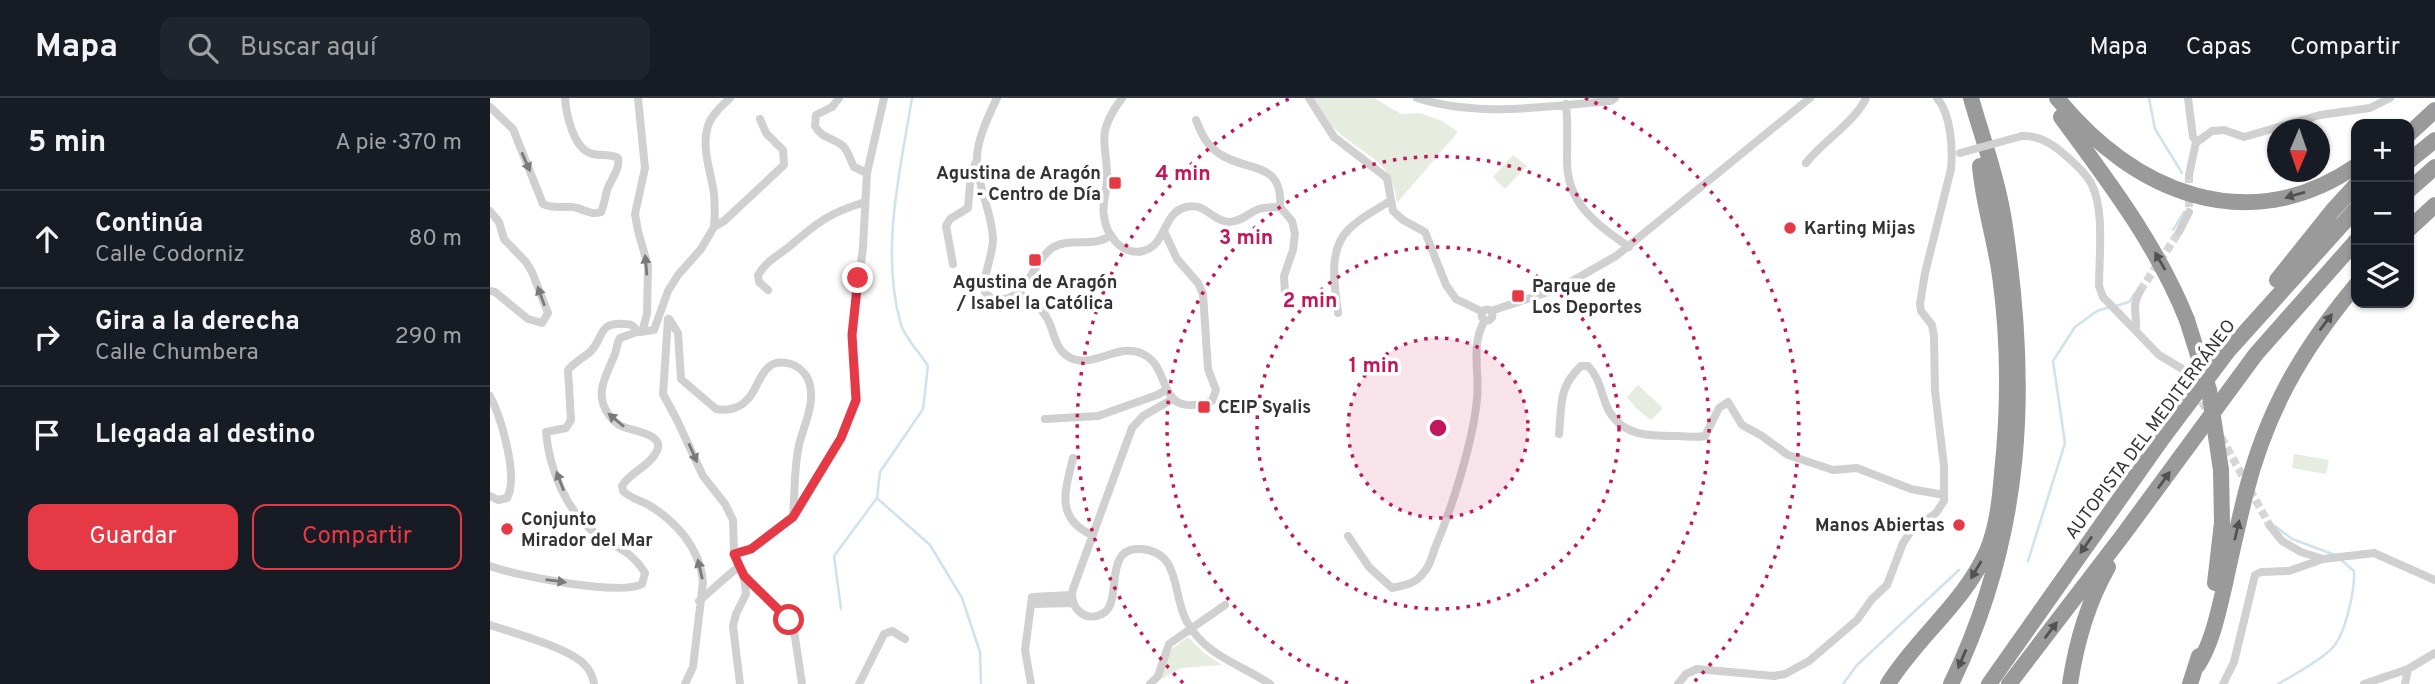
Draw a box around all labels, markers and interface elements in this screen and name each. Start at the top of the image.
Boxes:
search box [160,17,650,80]
text: Mapa [35,27,118,69]
icon: search [184,29,222,67]
text: Buscar aquí [240,32,377,65]
text: Mapa [2090,33,2148,63]
text: Capas [2186,33,2252,63]
text: Compartir [2290,33,2400,63]
north arrow [2267,119,2330,182]
map controls [2351,119,2414,308]
button: + [2351,119,2414,182]
text: 5 min [28,125,106,162]
text: A pie · 370 m [335,129,462,158]
one-way arrow [521,152,532,173]
text: 4 min [1155,161,1211,188]
place label: Agustina de Aragón - Centro de Día [936,163,1101,207]
marker: Agustina de Aragón - Centro de Día [1107,175,1123,191]
button: − [2351,182,2414,245]
one-way arrow [2284,190,2306,201]
text: Continúa [95,208,203,241]
place label: Karting Mijas [1804,218,1916,241]
icon: ahead [28,220,66,258]
marker: Karting Mijas [1782,220,1798,236]
text: 80 m [409,225,462,254]
text: 3 min [1219,225,1273,252]
text: Calle Codorniz [95,241,245,270]
button: layers [2351,245,2414,308]
marker: Agustina de Aragón / Isabel la Católica [1027,252,1043,268]
one-way arrow [2153,252,2166,271]
one-way arrow [640,254,651,276]
route end [842,262,873,293]
place label: Agustina de Aragón / Isabel la Católica [953,272,1117,316]
place label: Parque de Los Deportes [1532,276,1642,320]
one-way arrow [535,285,546,306]
text: 2 min [1283,288,1337,315]
marker: Parque de Los Deportes [1510,288,1526,304]
text: Gira a la derecha [95,306,300,339]
one-way arrow [2319,313,2333,331]
street label: AUTOPISTA DEL MEDITERRÁNEO [2059,314,2241,544]
icon: right [28,318,66,356]
text: 290 m [395,323,462,352]
text: Calle Chumbera [95,339,259,368]
text: 1 min [1349,353,1399,380]
place label: CEIP Syalis [1218,397,1311,420]
marker: CEIP Syalis [1196,399,1212,415]
one-way arrow [607,412,625,427]
icon: arrive [28,416,66,454]
centre of rings [1426,416,1450,440]
text: Llegada al destino [95,419,315,452]
one-way arrow [687,443,699,463]
one-way arrow [554,471,565,492]
one-way arrow [2156,471,2170,489]
button: Guardar [28,504,238,570]
button: Compartir [252,504,462,570]
place label: Conjunto Mirador del Mar [521,509,653,553]
place label: Manos Abiertas [1815,515,1945,538]
marker: Manos Abiertas [1951,517,1967,533]
one-way arrow [2232,518,2243,540]
marker: Conjunto Mirador del Mar [499,521,515,537]
one-way arrow [2079,536,2093,554]
one-way arrow [694,558,705,580]
one-way arrow [1970,560,1982,579]
one-way arrow [546,575,568,586]
route start [773,604,804,635]
one-way arrow [2044,621,2058,639]
one-way arrow [1957,649,1968,670]

